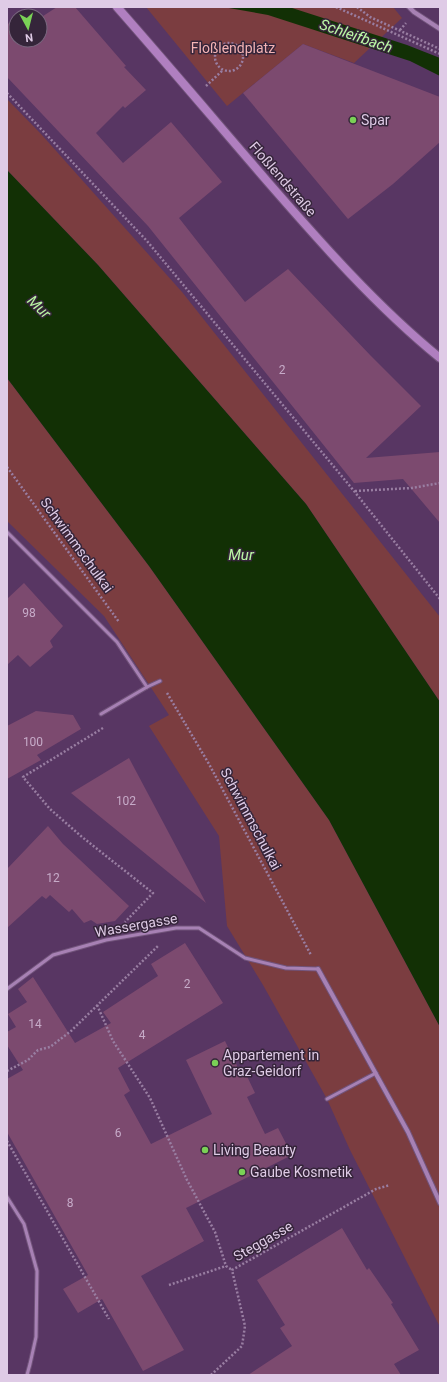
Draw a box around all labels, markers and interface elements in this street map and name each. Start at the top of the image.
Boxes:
north arrow [8,8,48,48]
water label: Schleifbach [317,15,395,57]
text: N [24,31,34,44]
park label: Floßlendplatz [191,40,275,56]
place label: Spar [361,112,390,128]
marker: Spar [348,115,358,125]
street label: Floßlendstraße [246,138,320,220]
water label: Mur [24,292,55,323]
house number: 2 [279,363,286,377]
street label: Schwimmschulkai [37,494,117,596]
water label: Mur [228,546,255,564]
house number: 98 [22,606,36,620]
house number: 100 [23,735,43,749]
street label: Schwimmschulkai [217,765,285,873]
house number: 102 [116,794,136,808]
house number: 12 [46,871,60,885]
street label: Wassergasse [93,910,179,940]
house number: 2 [184,977,191,991]
house number: 14 [28,1017,42,1031]
house number: 4 [139,1028,146,1042]
place label: Appartement in Graz-Geidorf [223,1047,319,1079]
marker: Appartement in Graz-Geidorf [210,1058,220,1068]
house number: 6 [115,1126,122,1140]
place label: Living Beauty [213,1142,296,1158]
marker: Living Beauty [200,1145,210,1155]
place label: Gaube Kosmetik [250,1164,353,1180]
marker: Gaube Kosmetik [237,1167,247,1177]
house number: 8 [67,1196,74,1210]
street label: Steggasse [231,1218,295,1264]

